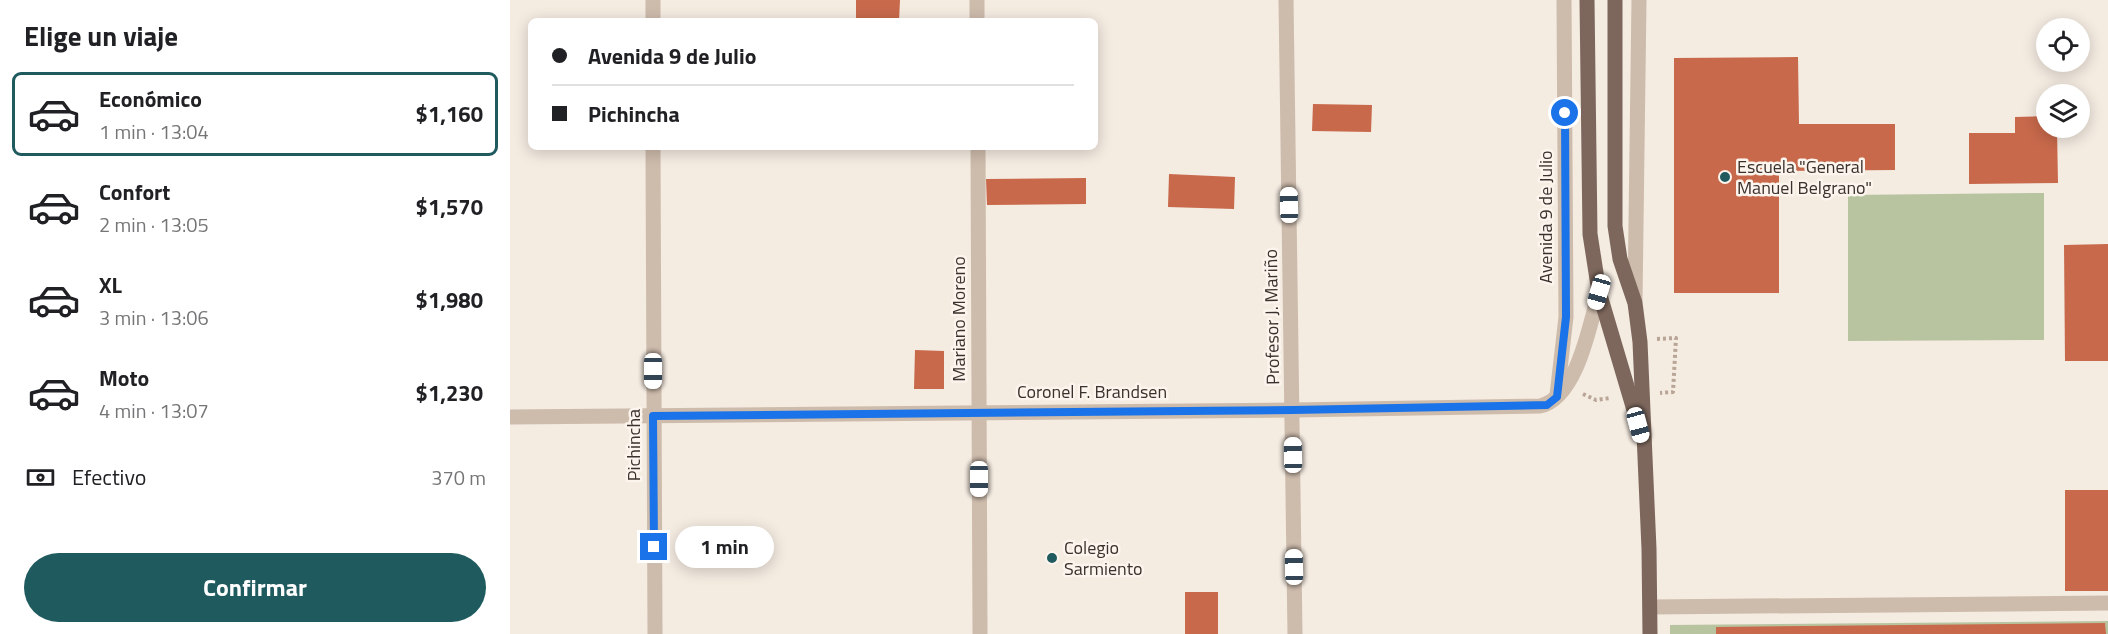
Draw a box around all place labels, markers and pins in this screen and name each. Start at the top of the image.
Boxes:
place label: Escuela "General Manuel Belgrano" [1737,153,1872,201]
marker: Escuela "General Manuel Belgrano" [1718,170,1732,184]
place label: Colegio Sarmiento [1064,534,1143,582]
marker: Colegio Sarmiento [1045,551,1059,565]

